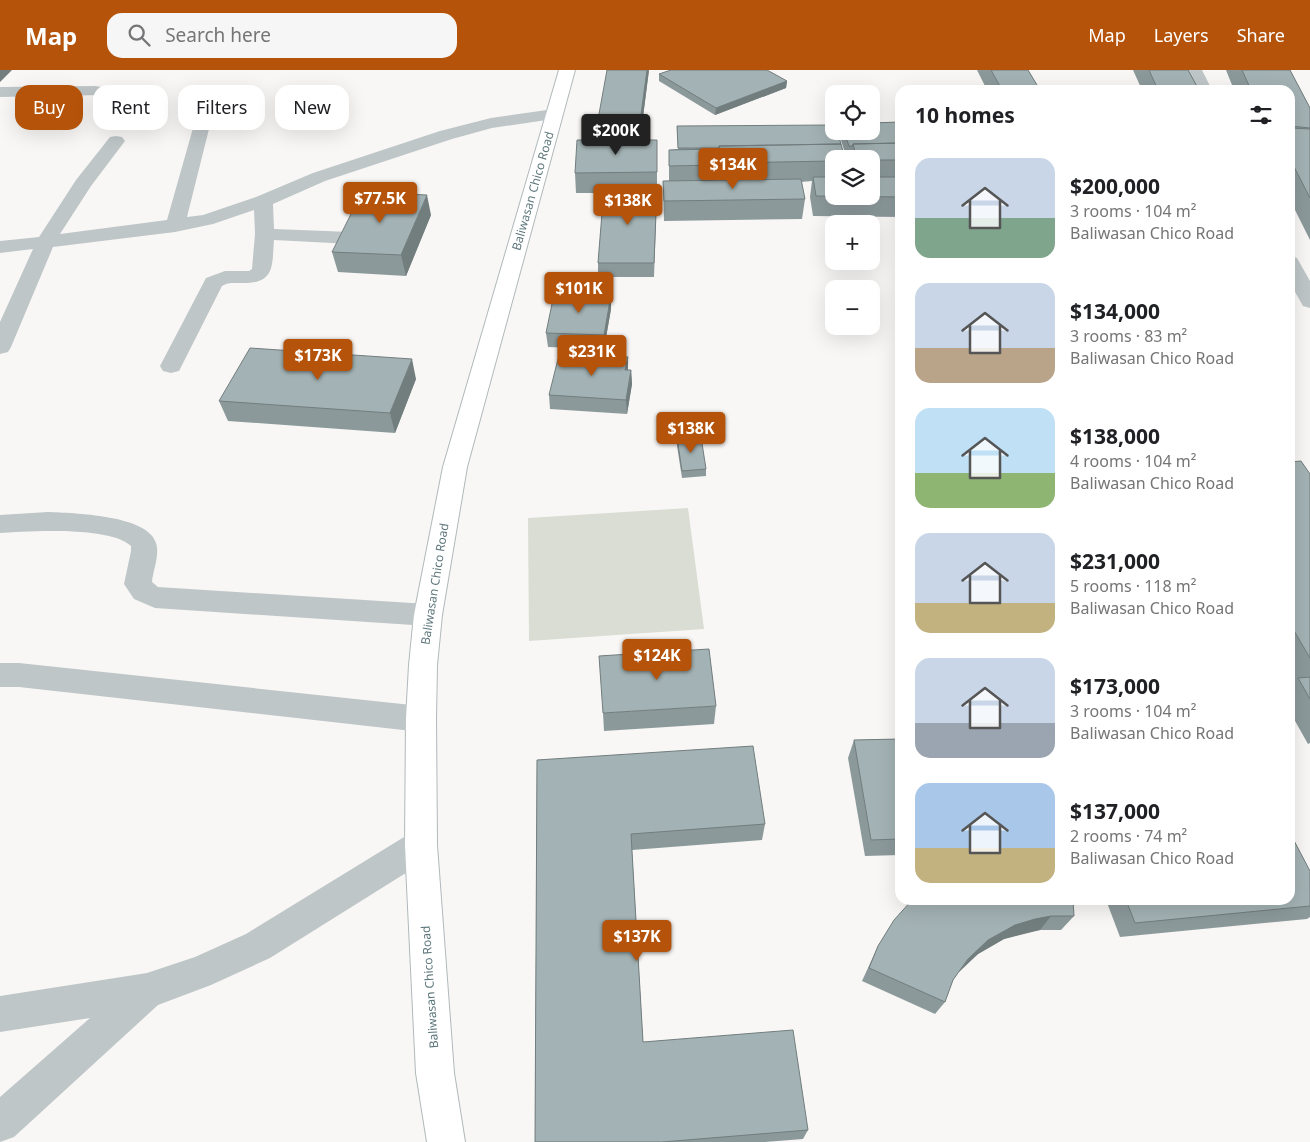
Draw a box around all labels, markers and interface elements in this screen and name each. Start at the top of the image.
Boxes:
search box [107,13,457,58]
text: Map [25,19,77,52]
icon: search [125,21,153,49]
text: Search here [165,22,271,48]
text: Map [1088,23,1126,47]
text: Layers [1154,23,1209,47]
text: Share [1237,23,1285,47]
chip: Buy [15,85,83,130]
chip: Rent [93,85,168,130]
chip: Filters [178,85,265,130]
chip: New [275,85,349,130]
map controls [825,85,880,335]
button: locate [825,85,880,140]
text: 10 homes [915,101,1015,129]
icon: filters [1247,101,1275,129]
pin: $200K [581,114,651,156]
text: $200K [592,119,640,141]
street label: Baliwasan Chico Road [507,129,558,252]
pin: $134K [698,148,768,190]
button: layers [825,150,880,205]
text: $134K [709,153,757,175]
text: $200,000 [1070,172,1160,200]
icon: home [955,178,1015,238]
pin: $77.5K [339,182,421,224]
pin: $138K [593,184,663,226]
text: $77.5K [354,187,406,209]
text: $138K [604,189,652,211]
text: 3 rooms · 104 m² [1070,200,1196,222]
button: + [825,215,880,270]
text: Baliwasan Chico Road [1070,222,1234,244]
pin: $101K [544,272,614,314]
text: $101K [555,277,603,299]
button: − [825,280,880,335]
text: $134,000 [1070,297,1160,325]
icon: home [955,303,1015,363]
text: 3 rooms · 83 m² [1070,325,1187,347]
pin: $231K [557,334,627,377]
pin: $173K [283,338,353,381]
text: $231K [568,340,616,362]
text: $173K [294,344,342,366]
text: Baliwasan Chico Road [1070,347,1234,369]
pin: $138K [656,412,726,454]
text: $138K [667,417,715,439]
text: $138,000 [1070,422,1160,450]
icon: home [955,428,1015,488]
text: 4 rooms · 104 m² [1070,450,1196,472]
text: Baliwasan Chico Road [1070,472,1234,494]
street label: Baliwasan Chico Road [416,522,453,646]
text: $231,000 [1070,547,1160,575]
icon: home [955,553,1015,613]
text: 5 rooms · 118 m² [1070,575,1196,597]
text: Baliwasan Chico Road [1070,597,1234,619]
pin: $124K [622,638,692,681]
text: $124K [633,644,681,666]
text: $173,000 [1070,672,1160,700]
icon: home [955,678,1015,738]
text: 3 rooms · 104 m² [1070,700,1196,722]
text: Baliwasan Chico Road [1070,722,1234,744]
text: $137,000 [1070,797,1160,825]
icon: home [955,803,1015,863]
text: 2 rooms · 74 m² [1070,825,1187,847]
text: Baliwasan Chico Road [1070,847,1234,869]
pin: $137K [602,920,672,962]
street label: Baliwasan Chico Road [417,925,442,1049]
text: $137K [613,925,661,947]

